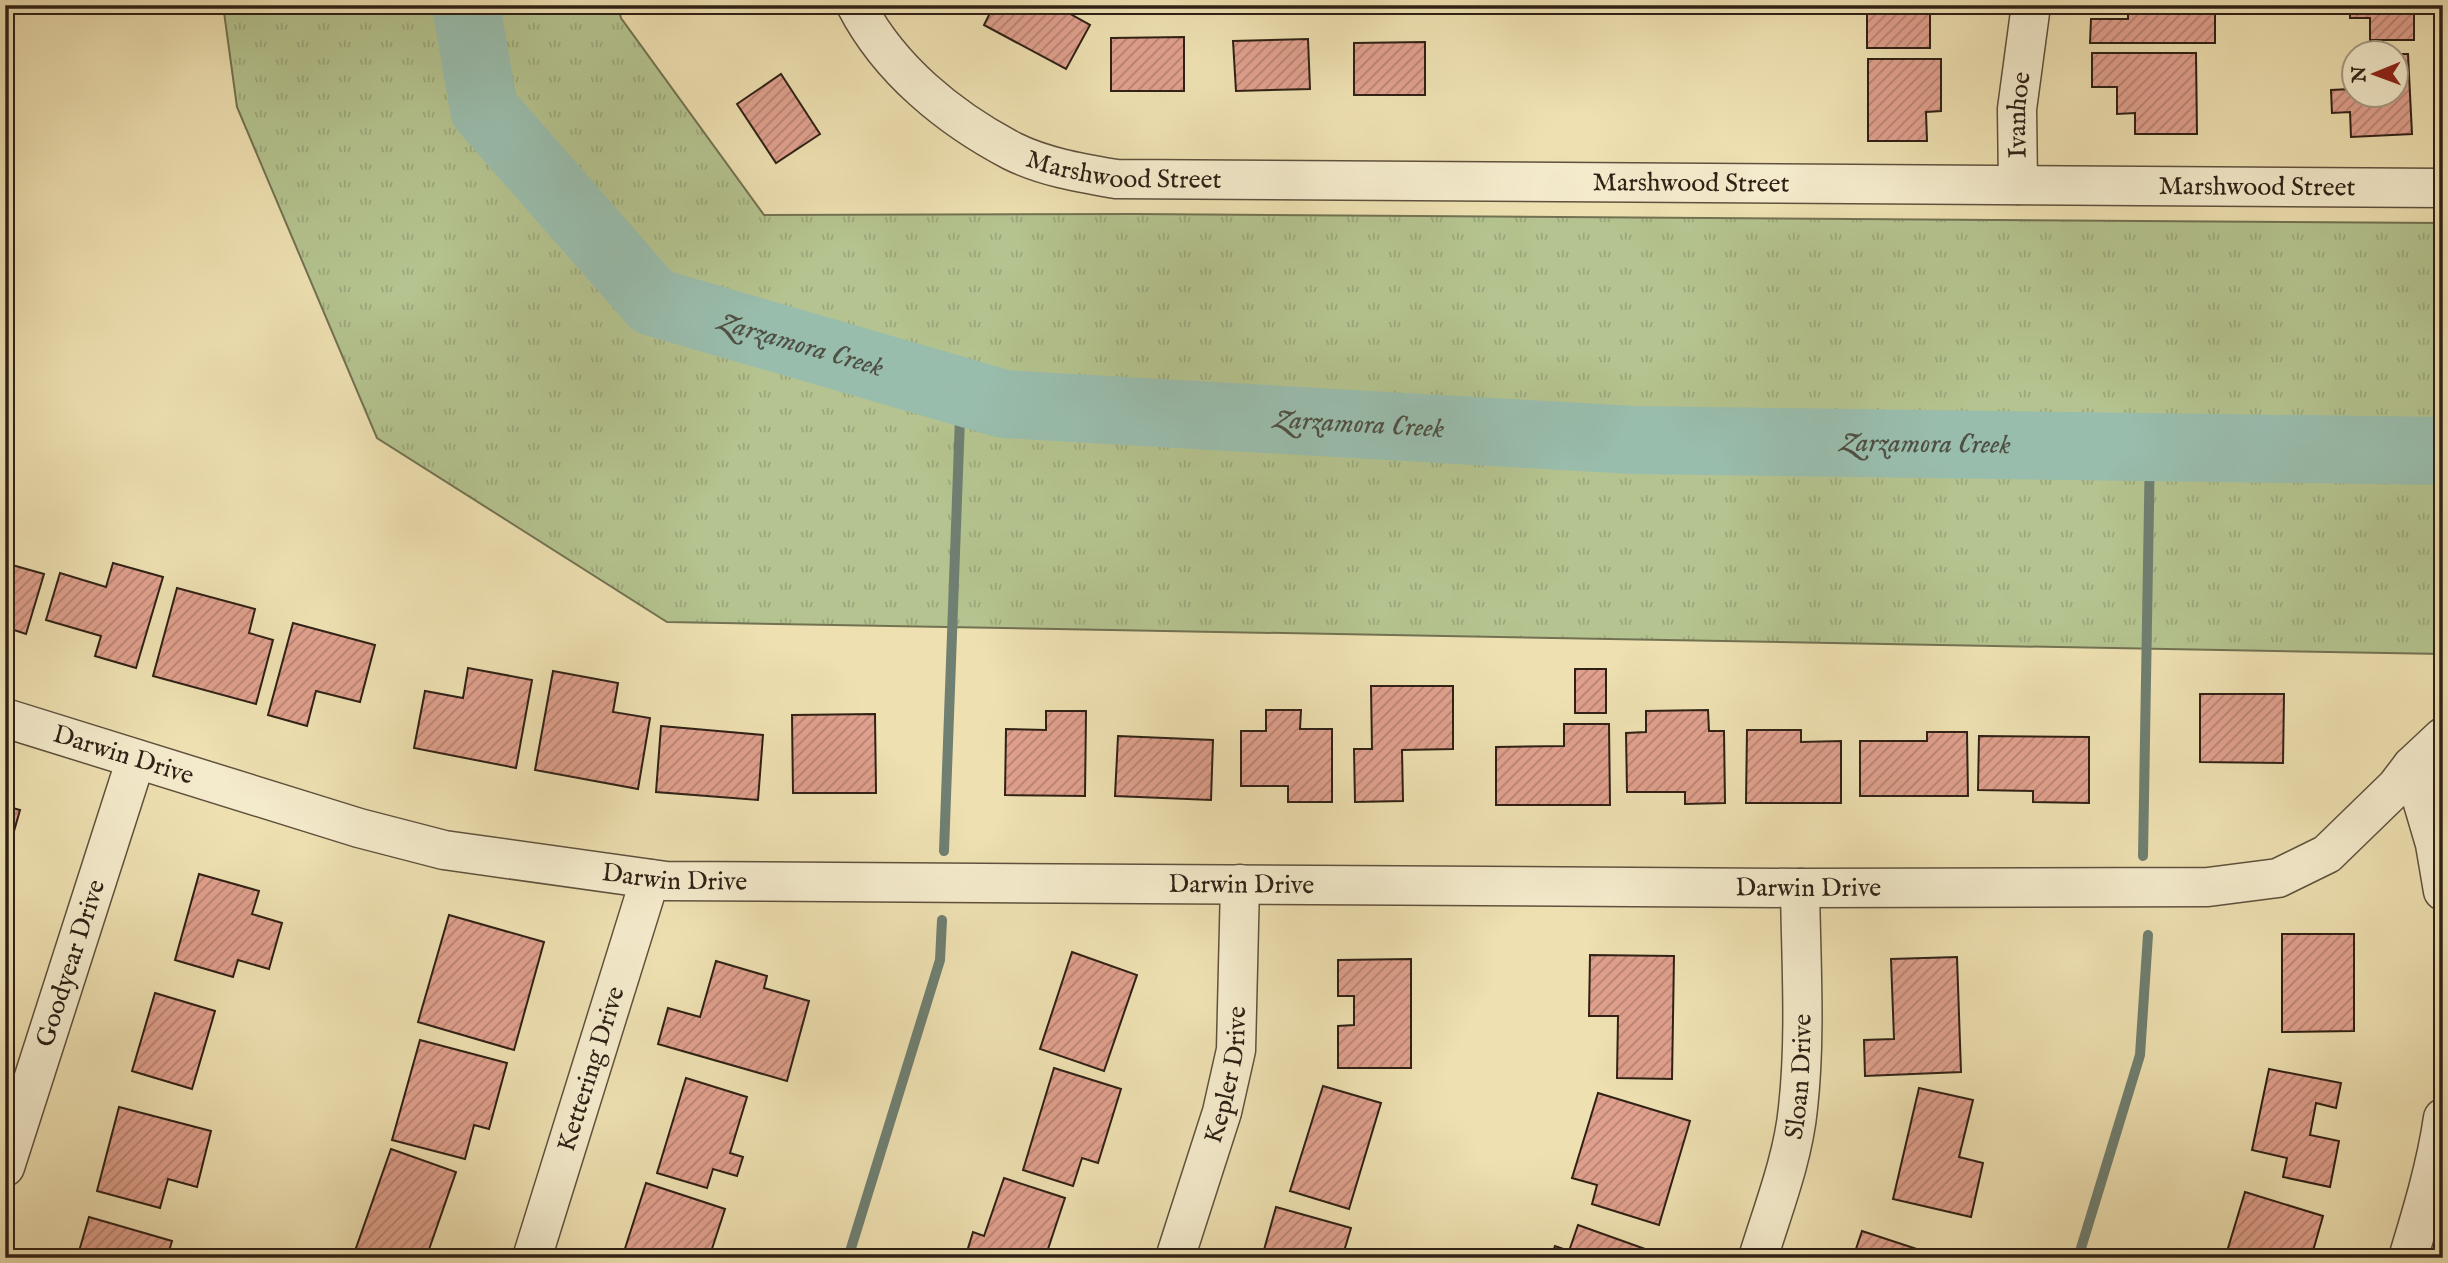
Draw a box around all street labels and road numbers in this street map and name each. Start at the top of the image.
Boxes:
street label: Ivanhoe [2000,70,2038,159]
street label: Marshwood Street [1022,142,1222,196]
street label: Marshwood Street [1592,166,1790,200]
street label: Marshwood Street [2158,170,2356,204]
street label: Darwin Drive [49,717,198,792]
street label: Darwin Drive [600,856,747,898]
street label: Darwin Drive [1168,868,1314,902]
street label: Darwin Drive [1735,871,1881,905]
street label: Goodyear Drive [28,875,113,1051]
street label: Kettering Drive [550,982,632,1156]
street label: Kepler Drive [1196,1006,1254,1148]
street label: Sloan Drive [1777,1014,1819,1142]

